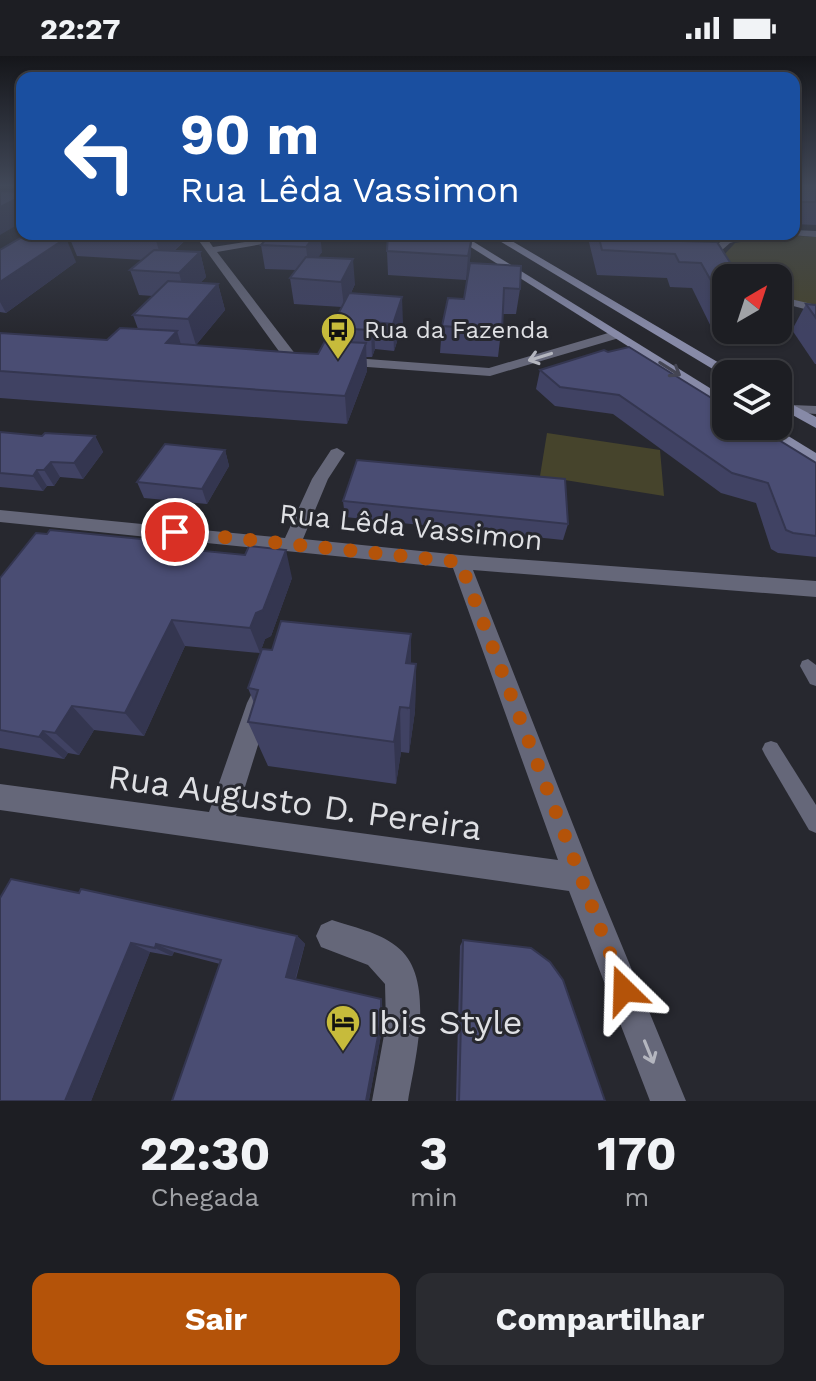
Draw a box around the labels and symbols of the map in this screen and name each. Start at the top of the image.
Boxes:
north arrow [712,264,792,344]
bus stop icon: Rua da Fazenda [319,311,357,361]
place label: Rua da Fazenda [364,316,549,344]
one-way arrow [527,350,553,365]
one-way arrow [658,362,681,378]
street label: Rua Lêda Vassimon [278,497,544,557]
pin [141,498,209,566]
street label: Rua Augusto D. Pereira [106,756,484,848]
position arrow [582,948,666,1032]
place label: Ibis Style [369,1002,522,1042]
hotel icon: Ibis Style [324,1003,362,1053]
one-way arrow [643,1039,657,1064]

